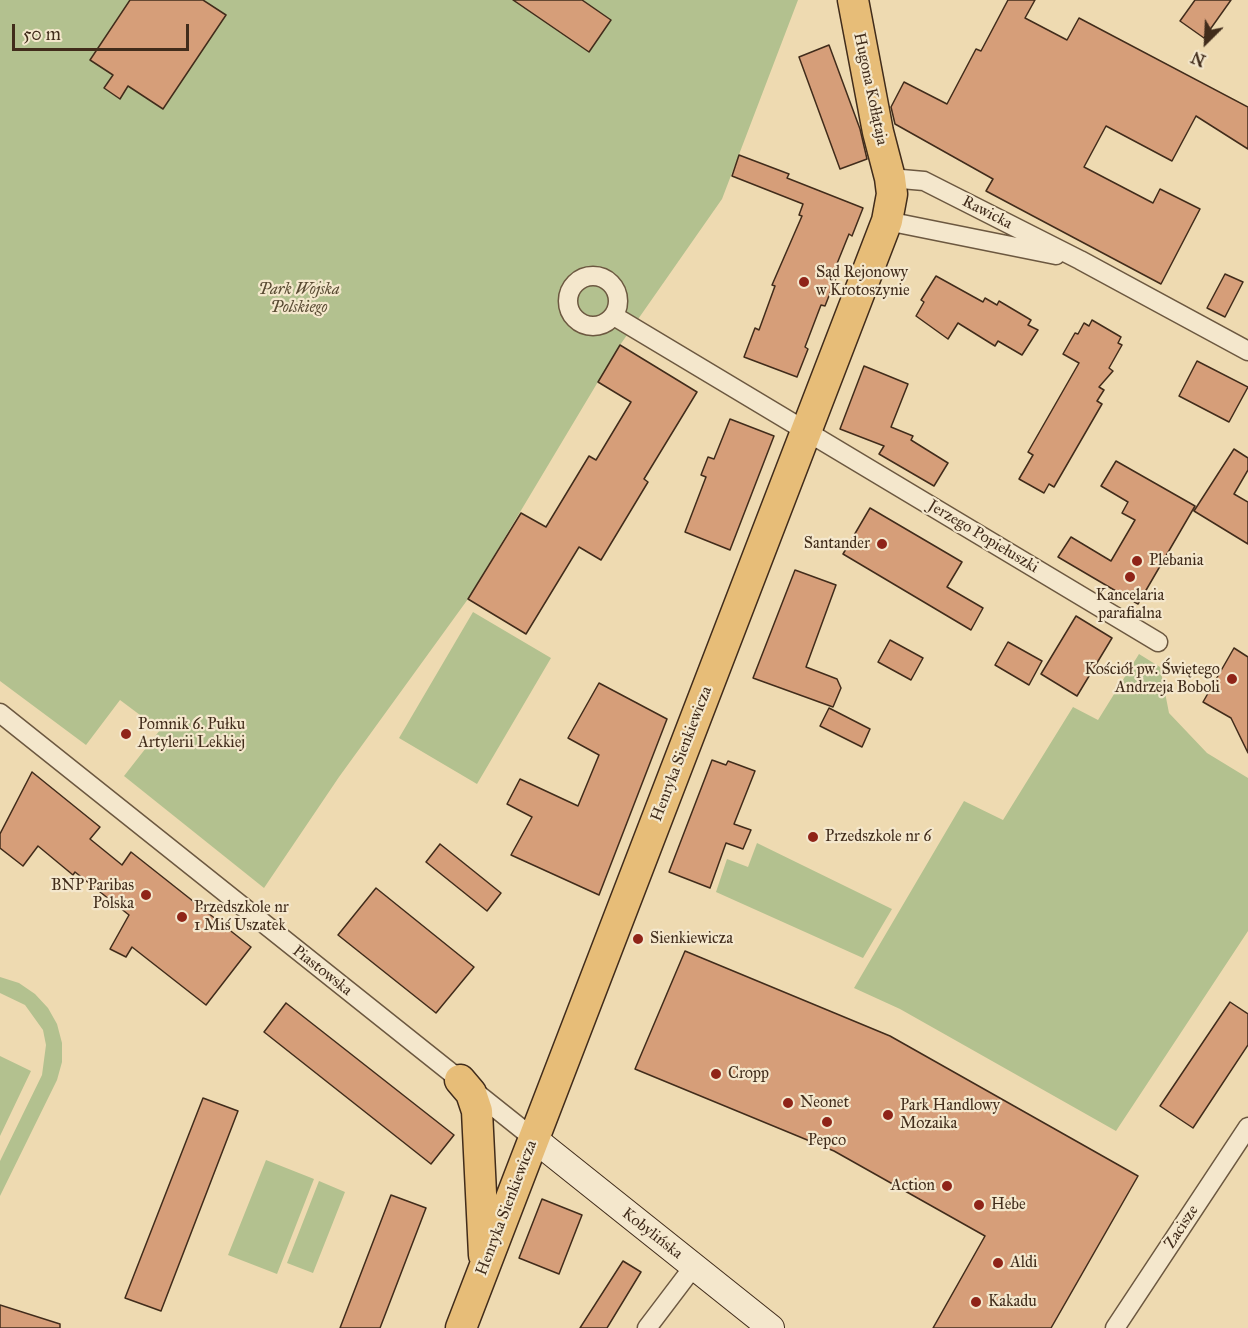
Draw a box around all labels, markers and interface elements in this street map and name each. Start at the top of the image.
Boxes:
scale bar [15,12,192,50]
north arrow [1176,12,1236,72]
text: 50 m [23,23,61,45]
street label: Hugona Kołłątaja [849,31,891,147]
text: N [1188,47,1209,70]
street label: Rawicka [959,192,1015,234]
place label: Sąd Rejonowy w Krotoszynie [816,263,910,301]
marker: Sąd Rejonowy w Krotoszynie [797,275,811,289]
park label: Park Wojska Polskiego [258,280,340,318]
street label: Jerzego Popiełuszki [924,496,1042,578]
place label: Santander [804,534,870,554]
marker: Santander [875,537,889,551]
place label: Plebania [1149,551,1203,571]
marker: Plebania [1130,554,1144,568]
marker: Kancelaria parafialna [1123,570,1137,584]
place label: Kancelaria parafialna [1096,586,1164,624]
place label: Kościół pw. Świętego Andrzeja Boboli [1085,660,1220,698]
marker: Kościół pw. Świętego Andrzeja Boboli [1225,672,1239,686]
street label: Henryka Sienkiewicza [647,684,717,824]
place label: Pomnik 6. Pułku Artylerii Lekkiej [138,715,245,753]
marker: Pomnik 6. Pułku Artylerii Lekkiej [119,727,133,741]
place label: Przedszkole nr 6 [825,827,931,847]
marker: Przedszkole nr 6 [806,830,820,844]
place label: BNP Paribas Polska [51,876,134,914]
marker: BNP Paribas Polska [139,888,153,902]
place label: Przedszkole nr 1 Miś Uszatek [194,898,289,936]
marker: Przedszkole nr 1 Miś Uszatek [175,910,189,924]
place label: Sienkiewicza [650,929,733,949]
marker: Sienkiewicza [631,932,645,946]
street label: Piastowska [288,942,356,1000]
place label: Cropp [728,1064,769,1084]
marker: Cropp [709,1067,723,1081]
place label: Neonet [800,1093,849,1113]
marker: Neonet [781,1096,795,1110]
place label: Park Handlowy Mozaika [900,1096,1000,1134]
marker: Park Handlowy Mozaika [881,1108,895,1122]
marker: Pepco [820,1115,834,1129]
place label: Pepco [808,1131,846,1151]
street label: Henryka Sienkiewicza [472,1138,542,1278]
place label: Action [891,1176,935,1196]
marker: Action [940,1179,954,1193]
place label: Hebe [991,1195,1026,1215]
marker: Hebe [972,1198,986,1212]
street label: Zacisze [1161,1202,1203,1252]
street label: Kobylińska [618,1204,686,1264]
place label: Aldi [1010,1253,1037,1273]
marker: Aldi [991,1256,1005,1270]
place label: Kakadu [988,1292,1037,1312]
marker: Kakadu [969,1295,983,1309]

